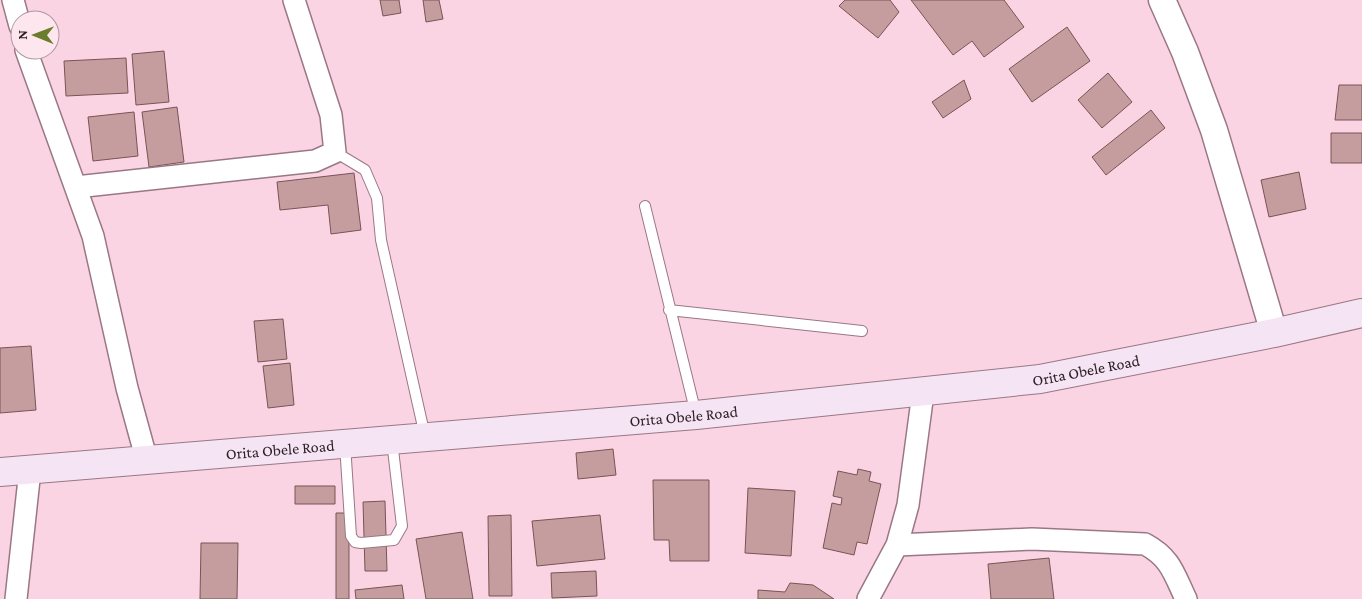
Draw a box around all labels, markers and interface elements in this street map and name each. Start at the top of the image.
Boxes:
north arrow [10,10,60,60]
text: N [14,29,30,40]
street label: Orita Obele Road [1032,351,1142,388]
street label: Orita Obele Road [629,402,739,429]
street label: Orita Obele Road [225,436,336,462]

